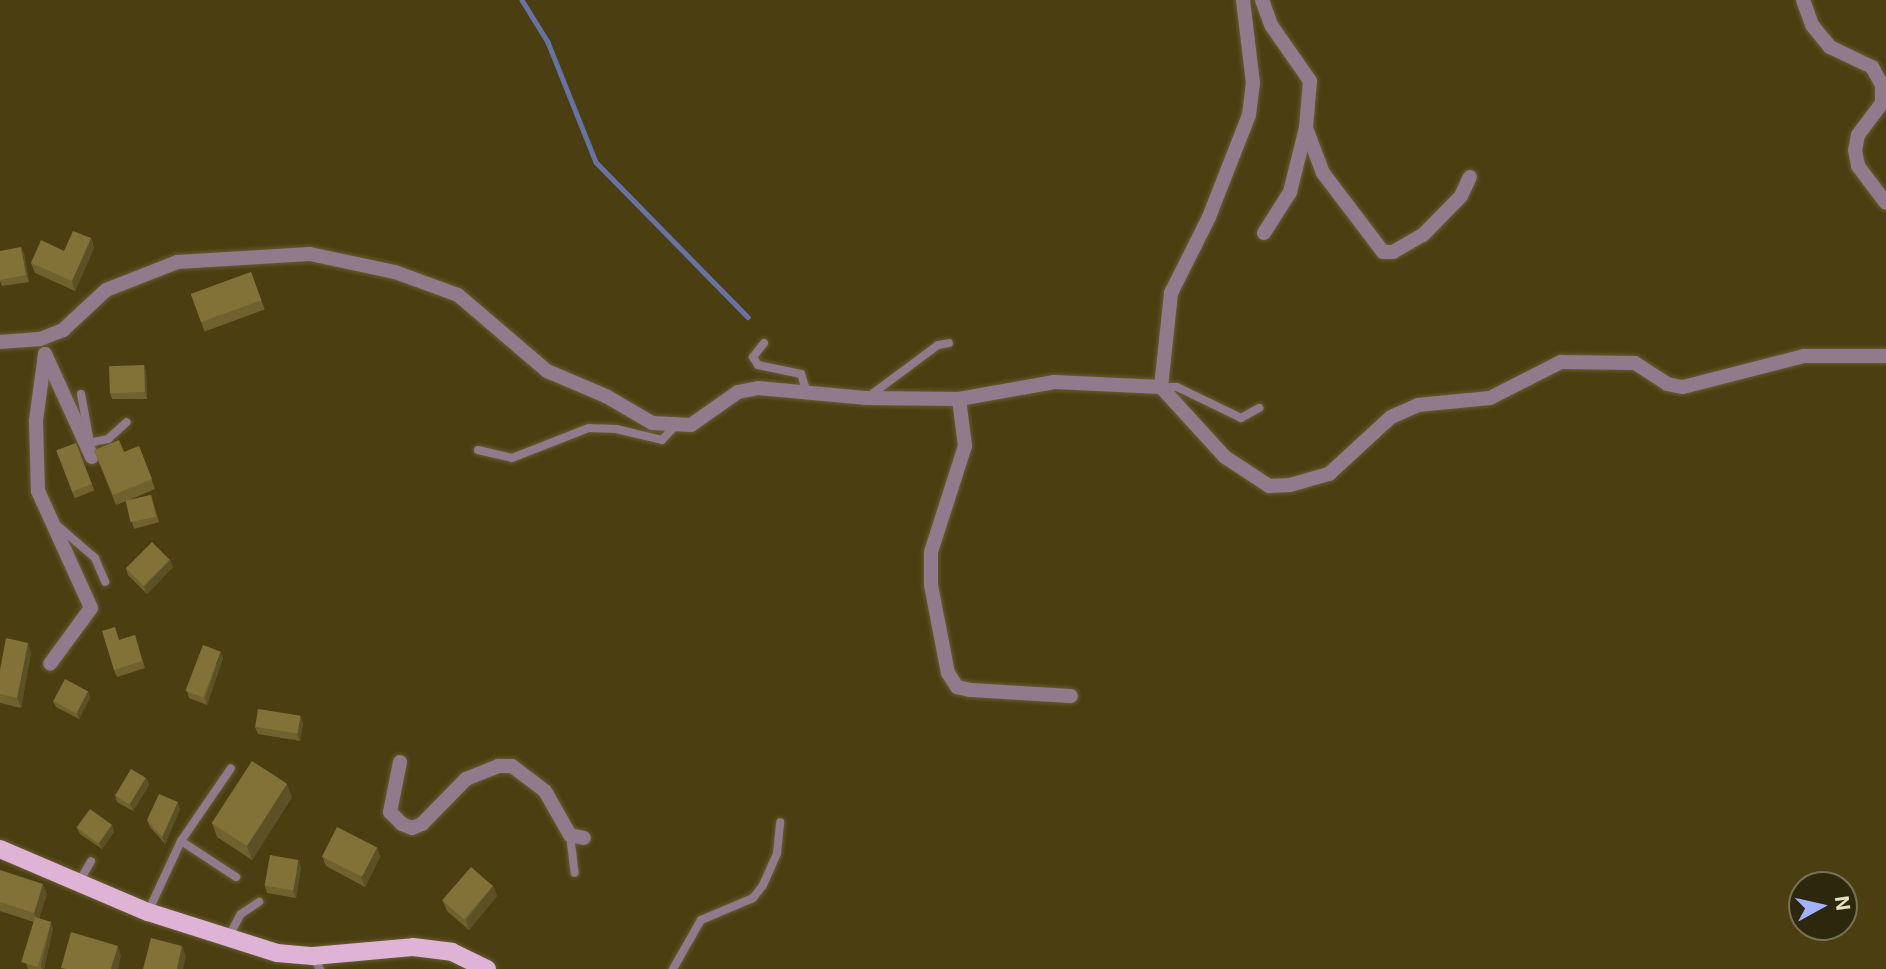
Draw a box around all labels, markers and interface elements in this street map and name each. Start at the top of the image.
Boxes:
north arrow [1788,871,1858,941]
text: N [1830,895,1855,912]

